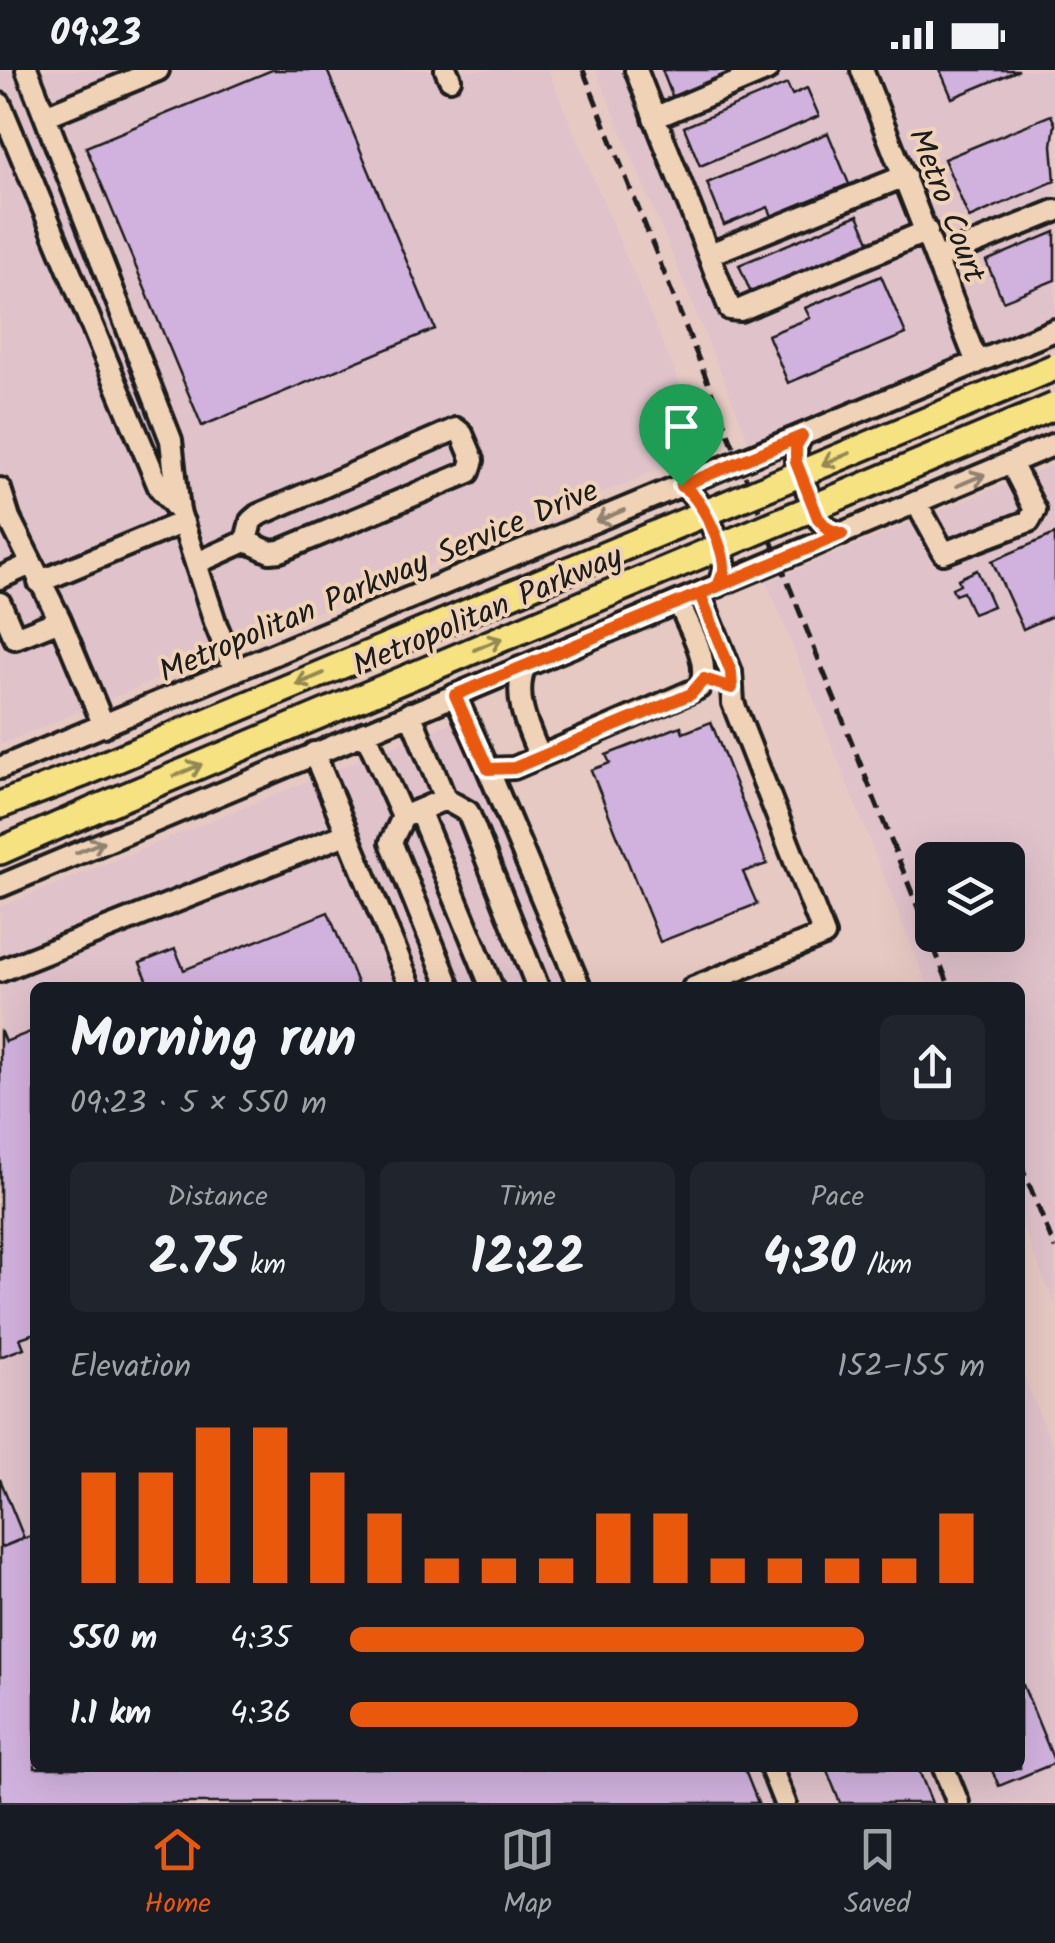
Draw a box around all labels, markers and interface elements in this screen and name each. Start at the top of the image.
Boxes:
text: 09:23 [50,5,141,65]
street label: Metro Court [893,121,999,291]
pin [639,384,724,487]
icon: arrive [654,399,709,454]
one-way arrow [821,451,852,469]
one-way arrow [955,469,986,487]
street label: Metropolitan Parkway Service Drive [153,470,603,690]
one-way arrow [595,508,626,526]
street label: Metropolitan Parkway [346,536,628,684]
one-way arrow [472,634,503,652]
one-way arrow [295,671,326,689]
one-way arrow [172,760,203,778]
one-way arrow [74,837,104,855]
map controls [915,842,1025,952]
button: layers [915,842,1025,952]
text: Morning run [70,998,357,1085]
button: share [880,1015,985,1120]
text: 09:23 · 5 × 550 m [70,1079,327,1130]
text: Distance [167,1175,268,1220]
text: Time [499,1175,556,1220]
text: Pace [811,1175,864,1220]
text: 2.75 [149,1220,239,1300]
text: 12:22 [470,1220,585,1300]
text: 4:30 [763,1220,856,1300]
text: km [239,1243,286,1288]
text: /km [856,1243,912,1288]
text: Elevation [70,1342,191,1393]
text: 152–155 m [837,1342,985,1393]
text: 550 m [70,1614,157,1665]
text: 4:35 [230,1614,291,1665]
text: 1.1 km [70,1689,151,1740]
text: 4:36 [230,1689,292,1740]
tab: Home [145,1822,211,1927]
tab: Map [500,1822,555,1927]
tab: Saved [844,1822,910,1927]

